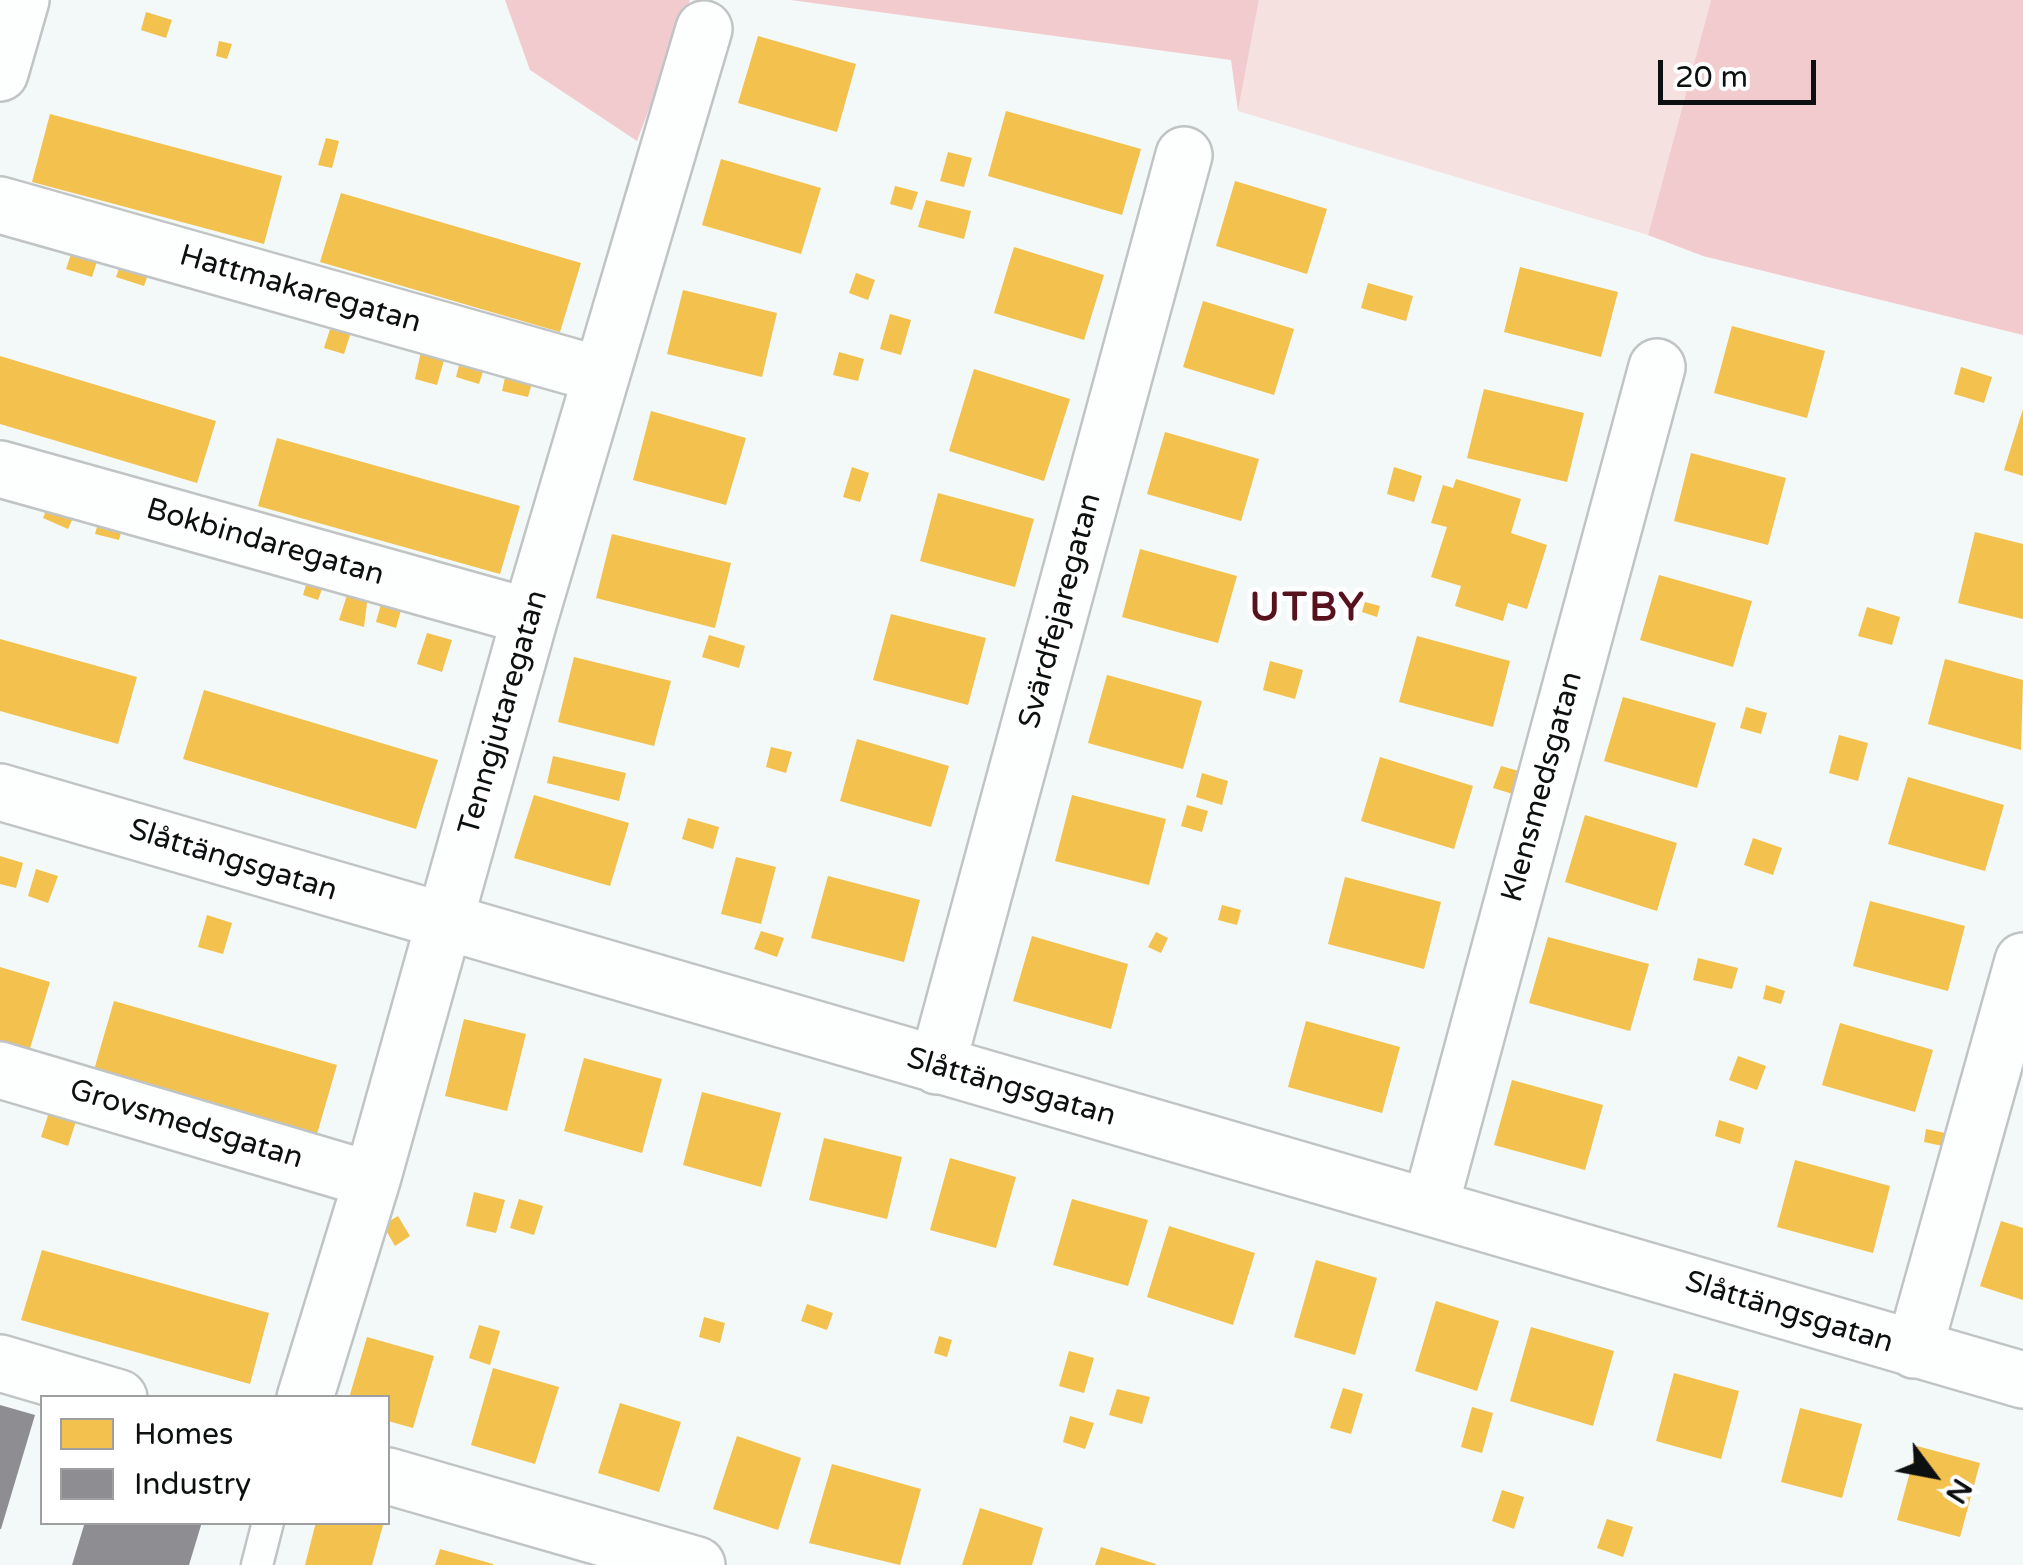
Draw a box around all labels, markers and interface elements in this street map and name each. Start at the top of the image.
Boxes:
scale bar [1663,40,1820,102]
text: 20 m [1675,59,1748,96]
street label: Hattmakaregatan [175,238,425,342]
street label: Svärdfejaregatan [1012,489,1110,733]
street label: Bokbindaregatan [142,492,388,594]
district label: UTBY [1250,585,1366,633]
street label: Tenngjutaregatan [452,586,556,840]
street label: Klensmedsgatan [1495,668,1591,906]
street label: Slåttängsgatan [125,812,341,910]
street label: Slåttängsgatan [902,1041,1120,1135]
street label: Grovsmedsgatan [65,1072,307,1178]
street label: Slåttängsgatan [1681,1264,1897,1362]
legend [40,1395,390,1525]
text: Homes [134,1416,233,1453]
north arrow [1883,1425,1983,1525]
text: Industry [134,1466,251,1503]
text: N [1938,1472,1979,1509]

